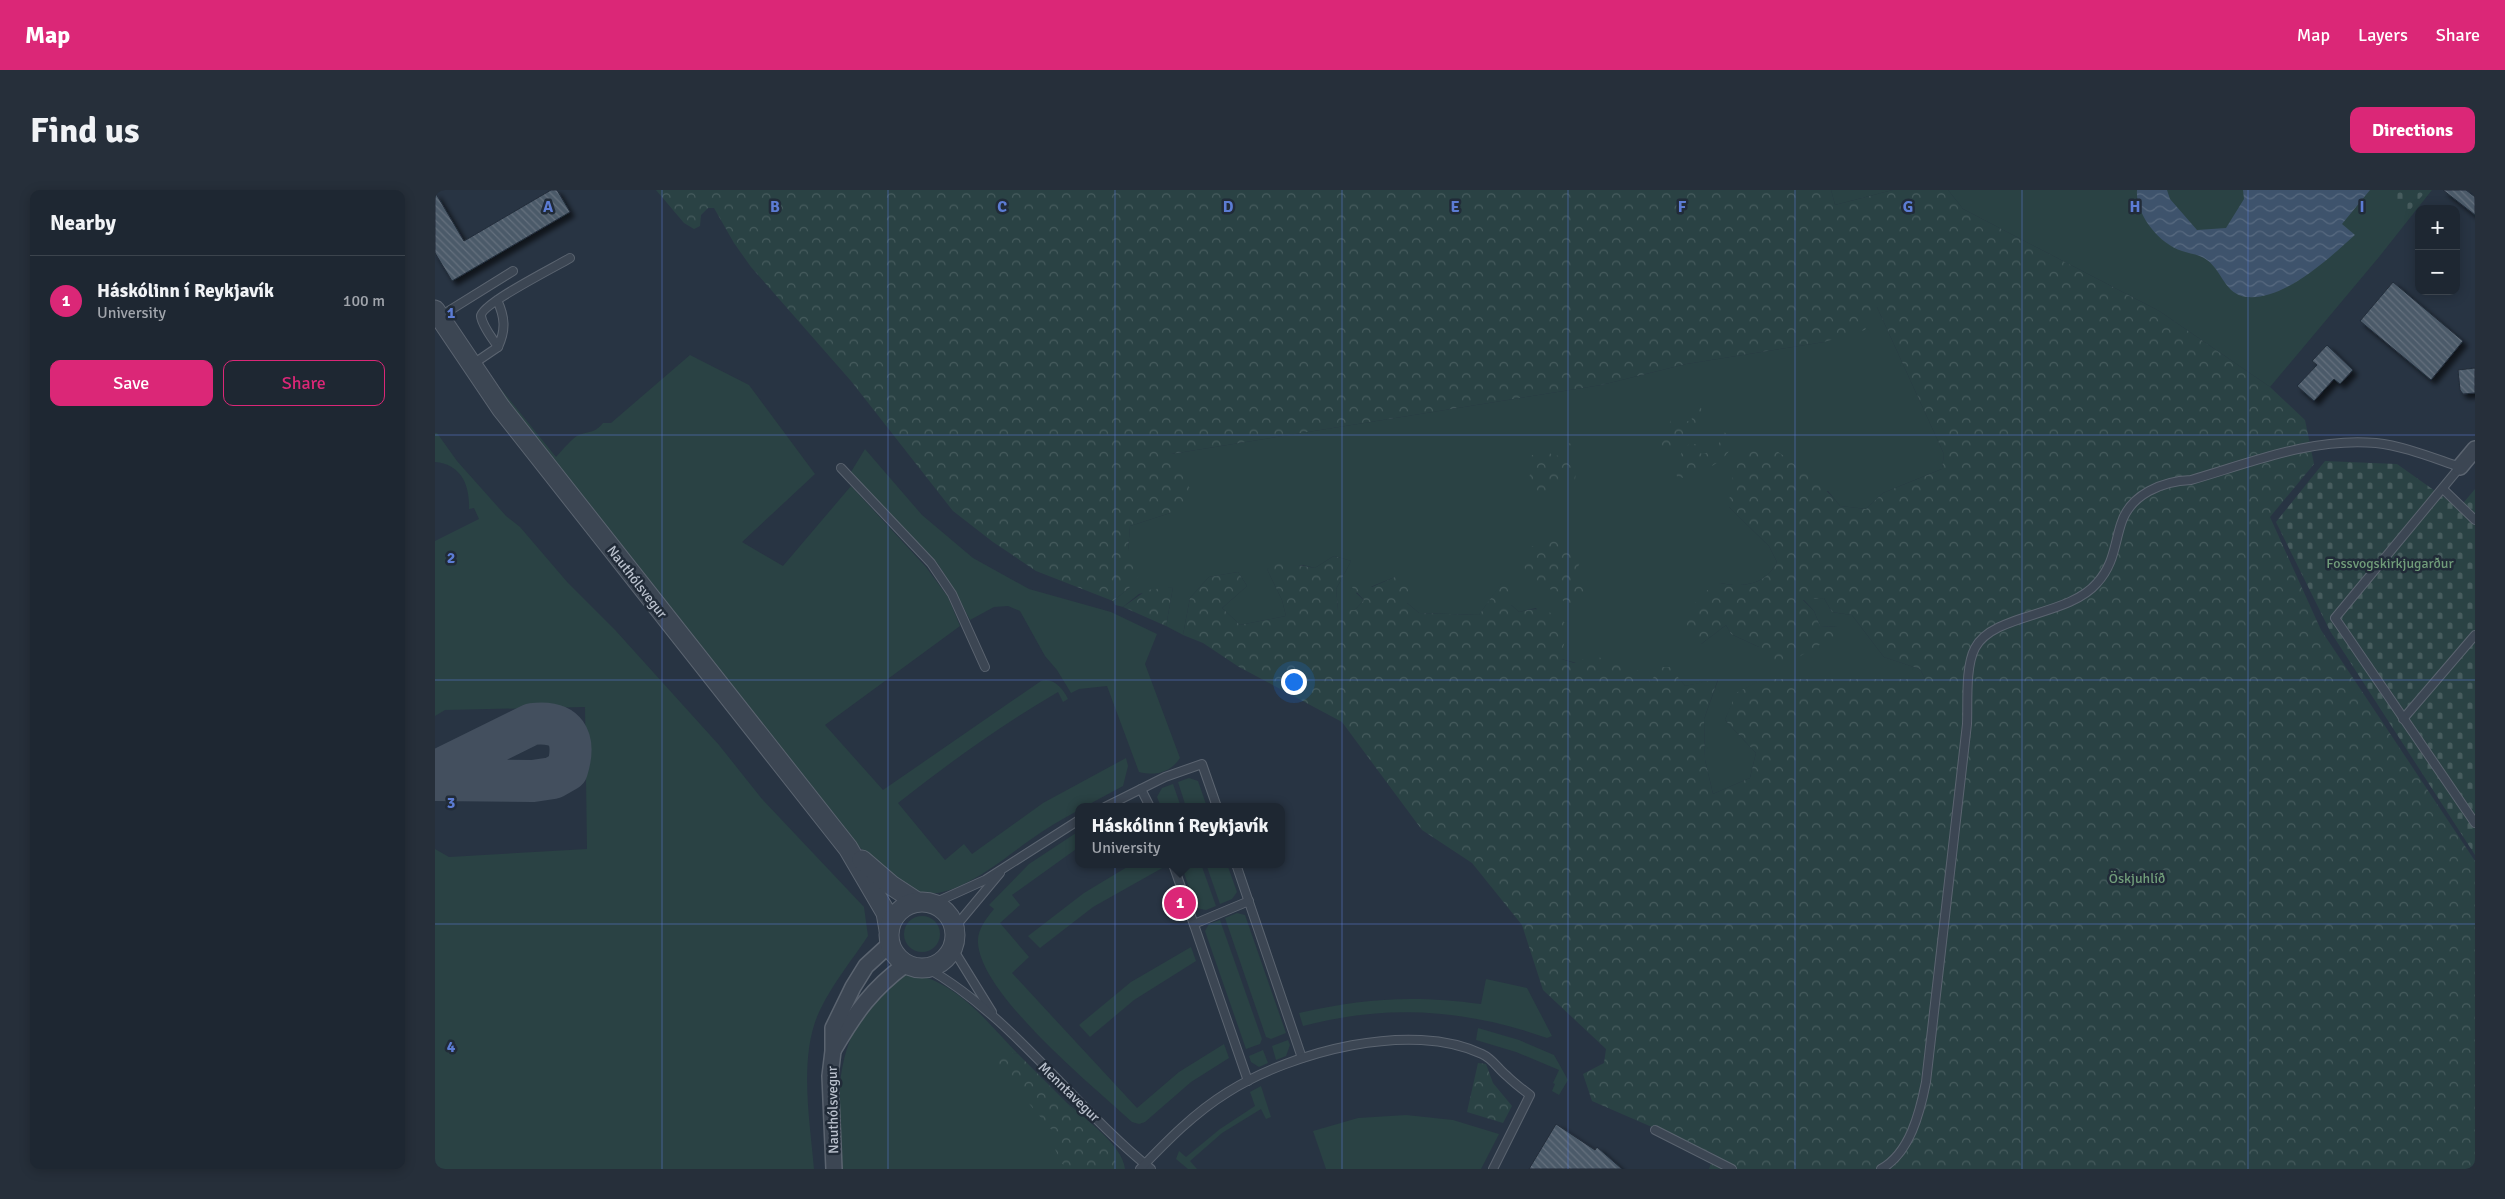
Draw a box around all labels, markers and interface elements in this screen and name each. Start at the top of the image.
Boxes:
text: Map [25,20,70,50]
text: Map [2297,24,2330,46]
text: Layers [2358,24,2408,46]
text: Share [2436,24,2480,46]
button: Directions [2350,107,2475,153]
text: Find us [30,109,140,152]
text: A [543,197,554,217]
text: B [770,197,780,217]
text: C [997,197,1007,217]
text: D [1223,197,1234,217]
text: E [1450,197,1460,217]
text: F [1678,197,1687,217]
text: G [1903,197,1913,217]
text: H [2130,197,2140,217]
text: I [2359,197,2365,217]
map controls [2415,205,2460,295]
button: + [2415,205,2460,250]
text: Nearby [50,210,116,236]
button: − [2415,250,2460,295]
text: Háskólinn í Reykjavík [97,279,274,303]
text: 1 [62,291,70,311]
text: 100 m [343,291,385,311]
text: University [97,303,166,323]
text: 1 [447,303,456,323]
button: Save [50,360,213,406]
button: Share [223,360,385,406]
street label: Nauthólsvegur [603,542,671,622]
text: 2 [447,548,455,568]
park label: Fossvogskirkjugarður [2326,555,2455,572]
your location [1281,669,1307,695]
text: 3 [447,793,455,813]
popup [1075,803,1285,868]
text: Háskólinn í Reykjavík [1092,814,1268,838]
text: University [1092,838,1161,858]
park label: Öskjuhlíð [2109,870,2165,887]
pin: 1 [1164,884,1196,922]
text: 4 [447,1037,456,1057]
street label: Menntavegur [1035,1059,1104,1126]
street label: Nauthólsvegur [824,1065,842,1154]

